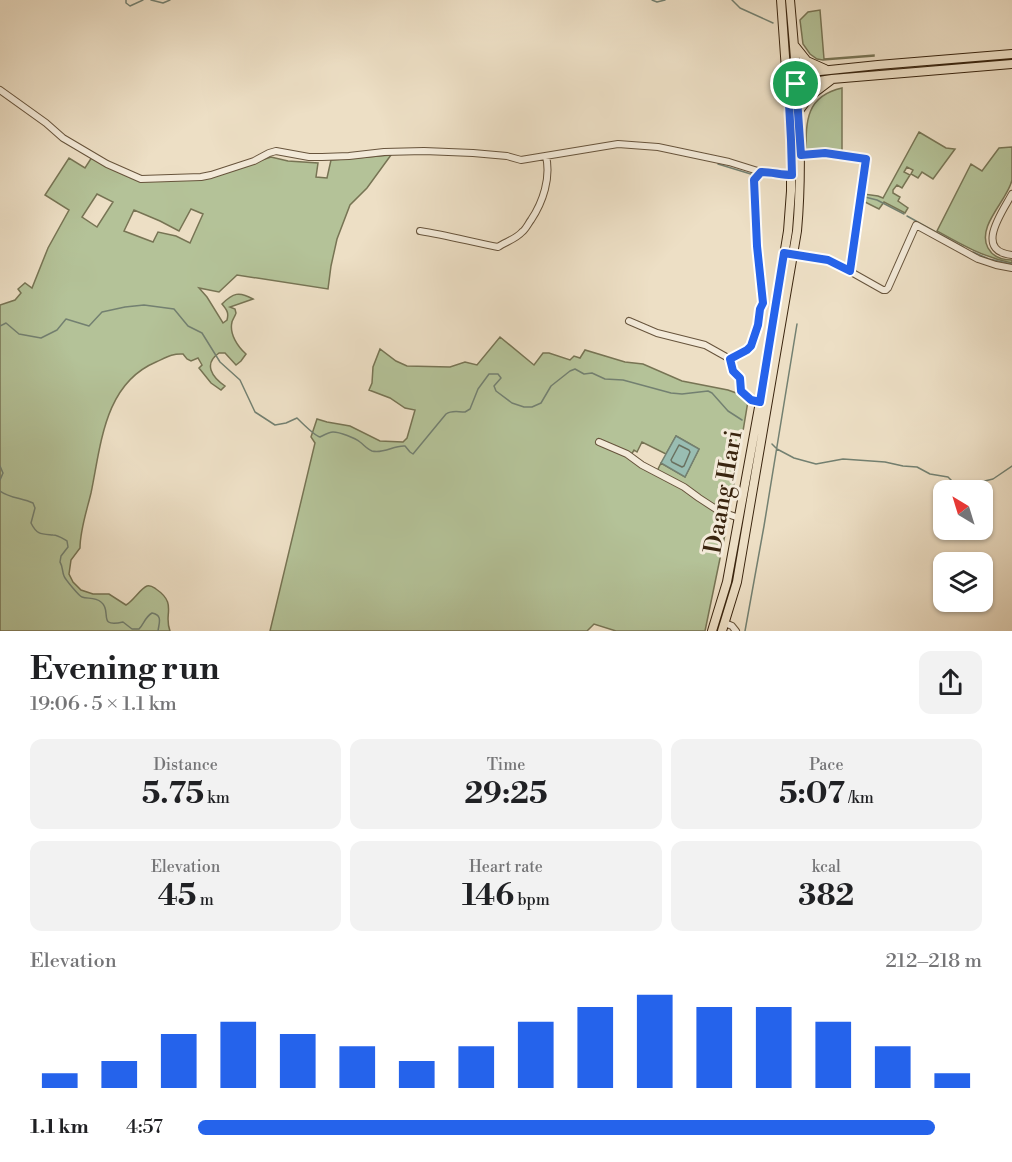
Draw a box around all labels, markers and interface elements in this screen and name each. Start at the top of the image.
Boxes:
pin [770,58,821,109]
icon: arrive [779,67,812,100]
street label: Daang Hari [698,428,750,556]
north arrow [933,480,993,540]
map controls [933,480,993,612]
button: layers [933,552,993,612]
text: Evening run [30,649,219,690]
button: share [919,651,982,714]
text: 19:06 · 5 × 1.1 km [30,692,177,717]
text: Distance [153,755,218,775]
text: Time [487,755,525,775]
text: Pace [809,755,844,775]
text: 5.75 [142,775,204,813]
text: 29:25 [464,775,548,813]
text: 5:07 [779,775,845,813]
text: km [204,788,230,808]
text: /km [845,788,874,808]
text: Elevation [151,857,220,877]
text: Heart rate [469,857,543,877]
text: kcal [812,857,841,877]
text: 45 [158,877,196,915]
text: 146 [462,877,514,915]
text: 382 [798,877,854,915]
text: m [196,890,214,910]
text: bpm [514,890,550,910]
text: Elevation [30,949,117,974]
text: 212–218 m [885,949,982,974]
text: 1.1 km [30,1115,89,1140]
text: 4:57 [126,1115,163,1140]

